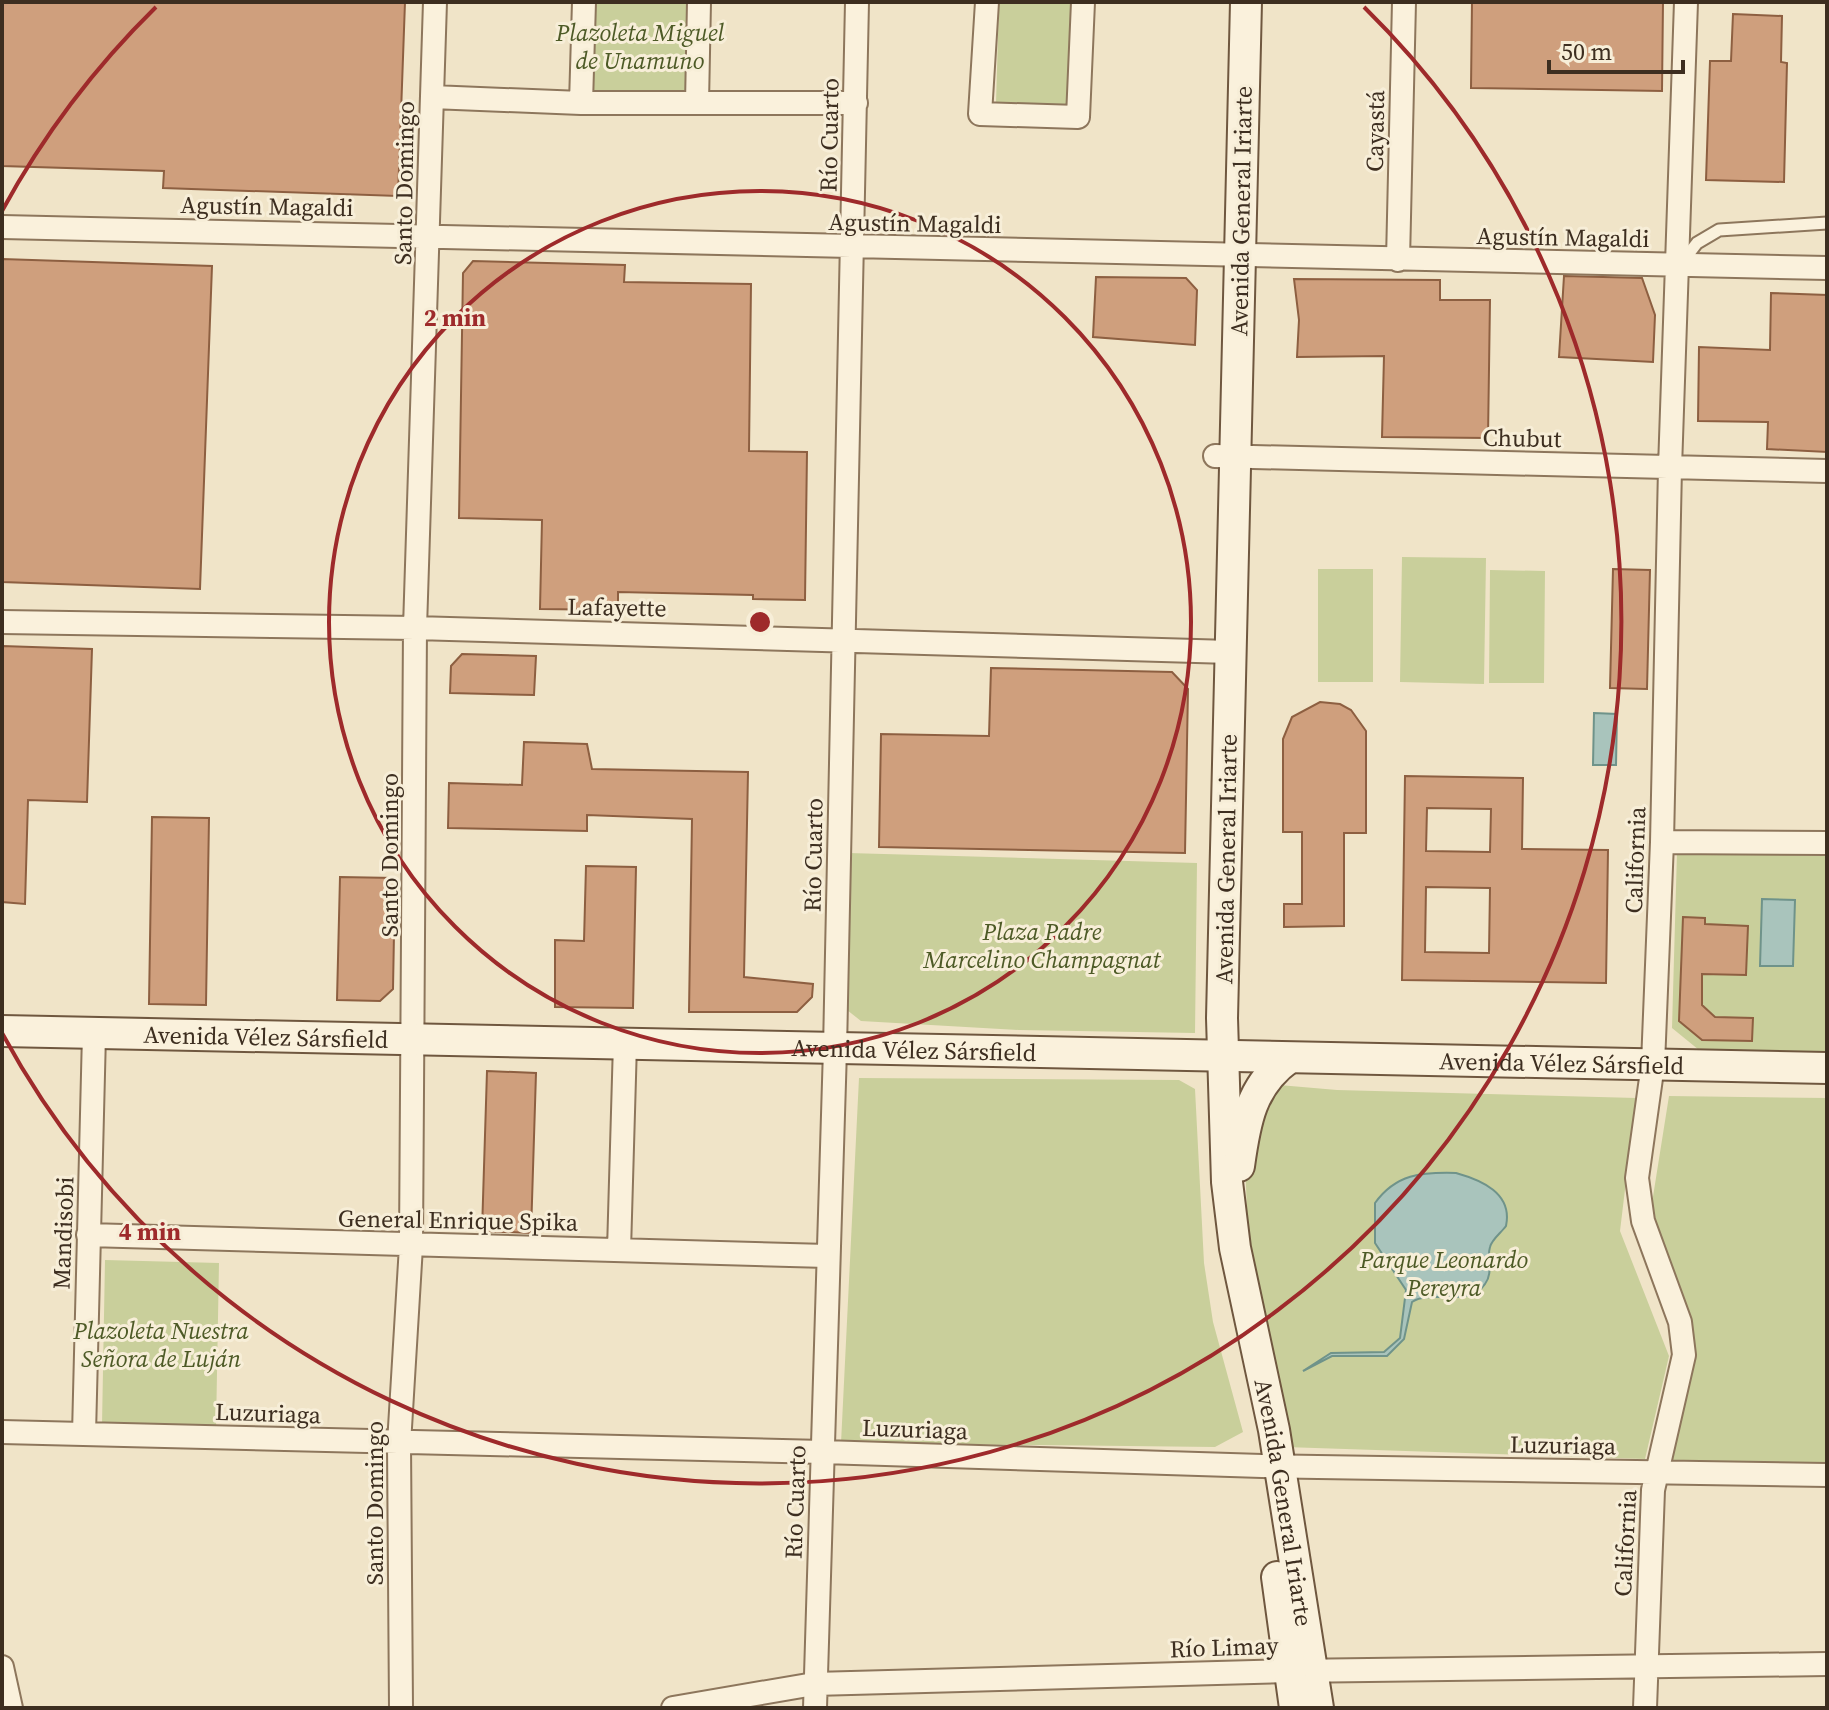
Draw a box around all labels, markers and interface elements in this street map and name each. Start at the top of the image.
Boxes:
park label: Plazoleta Miguel de Unamuno [555,16,725,77]
scale bar [1549,24,1683,74]
text: 50 m [1561,35,1612,68]
street label: Río Cuarto [812,78,846,192]
street label: Avenida General Iriarte [1222,86,1260,336]
street label: Cayastá [1358,89,1392,172]
street label: Santo Domingo [386,101,422,265]
street label: Agustín Magaldi [180,188,354,224]
street label: Agustín Magaldi [828,205,1002,241]
street label: Agustín Magaldi [1476,219,1650,255]
text: 2 min [424,301,486,334]
street label: Chubut [1482,421,1562,455]
street label: Lafayette [567,590,667,624]
centre of rings [746,608,774,636]
street label: Avenida General Iriarte [1207,734,1245,984]
street label: Santo Domingo [373,773,406,937]
street label: Río Cuarto [796,798,830,912]
street label: California [1617,805,1653,914]
park label: Plaza Padre Marcelino Champagnat [923,915,1162,976]
street label: Avenida Vélez Sársfield [143,1017,389,1055]
street label: Avenida Vélez Sársfield [791,1031,1037,1068]
street label: Avenida Vélez Sársfield [1439,1044,1685,1082]
street label: Mandisobi [45,1176,81,1290]
street label: General Enrique Spika [338,1201,579,1239]
text: 4 min [119,1215,181,1248]
park label: Parque Leonardo Pereyra [1359,1243,1529,1304]
park label: Plazoleta Nuestra Señora de Luján [72,1314,249,1375]
street label: Avenida General Iriarte [1247,1375,1321,1628]
street label: Luzuriaga [214,1395,322,1431]
street label: Luzuriaga [861,1411,969,1447]
street label: Santo Domingo [358,1421,391,1585]
street label: Luzuriaga [1510,1428,1617,1462]
street label: Río Cuarto [777,1444,813,1560]
street label: California [1606,1488,1644,1597]
street label: Río Limay [1169,1629,1280,1665]

